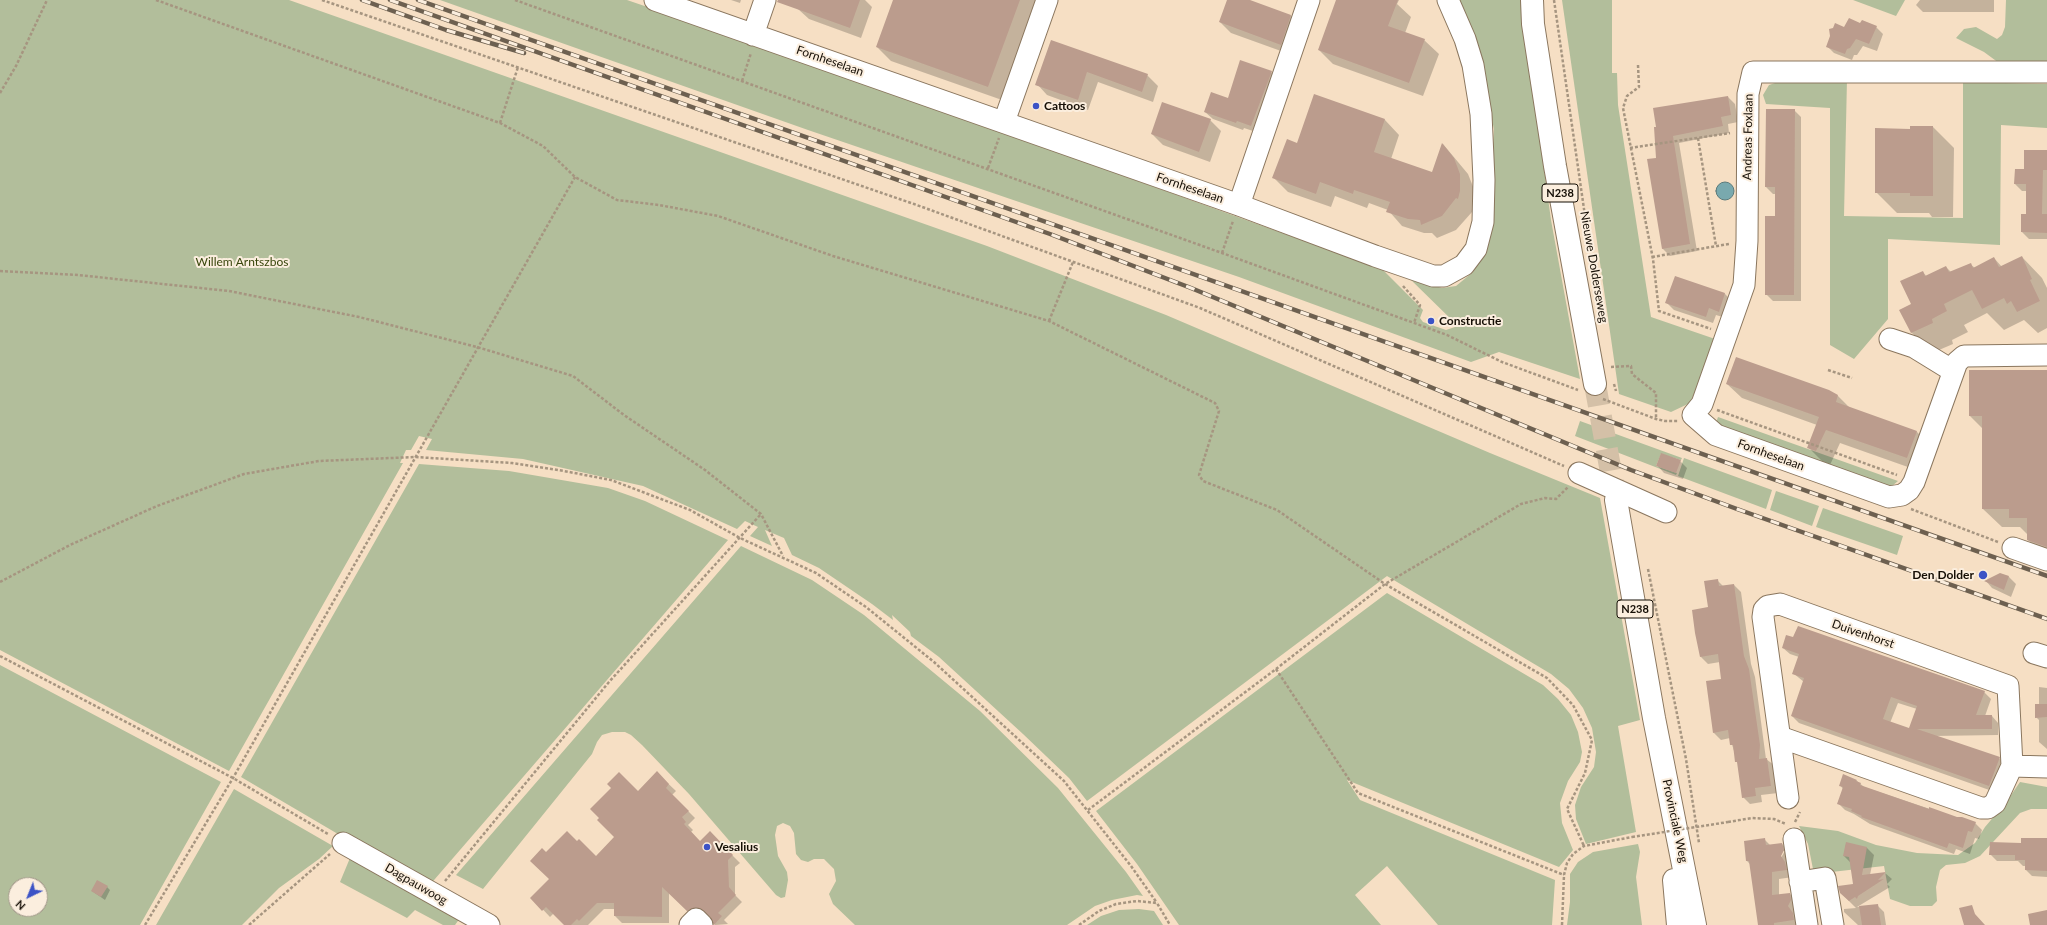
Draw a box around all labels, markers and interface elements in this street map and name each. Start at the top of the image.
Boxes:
street label: Fornheselaan [794,43,866,79]
street label: Andreas Foxlaan [1740,94,1756,180]
place label: Cattoos [1044,99,1085,113]
marker: Cattoos [1031,101,1041,111]
street label: Fornheselaan [1154,170,1226,206]
road number: N238 [1542,184,1578,202]
street label: Nieuwe Dolderseweg [1577,210,1611,324]
park label: Willem Arntszbos [196,255,288,269]
place label: Constructie [1439,314,1501,328]
marker: Constructie [1426,316,1436,326]
street label: Fornheselaan [1736,436,1806,474]
place label: Den Dolder [1912,568,1974,582]
marker: Den Dolder [1977,569,1989,581]
road number: N238 [1617,600,1653,618]
street label: Duivenhorst [1830,617,1896,651]
street label: Provinciale Weg [1659,778,1691,864]
place label: Vesalius [715,840,758,854]
marker: Vesalius [702,842,712,852]
street label: Dagpauwoog [382,860,450,908]
north arrow [8,877,48,917]
text: N [13,898,28,913]

